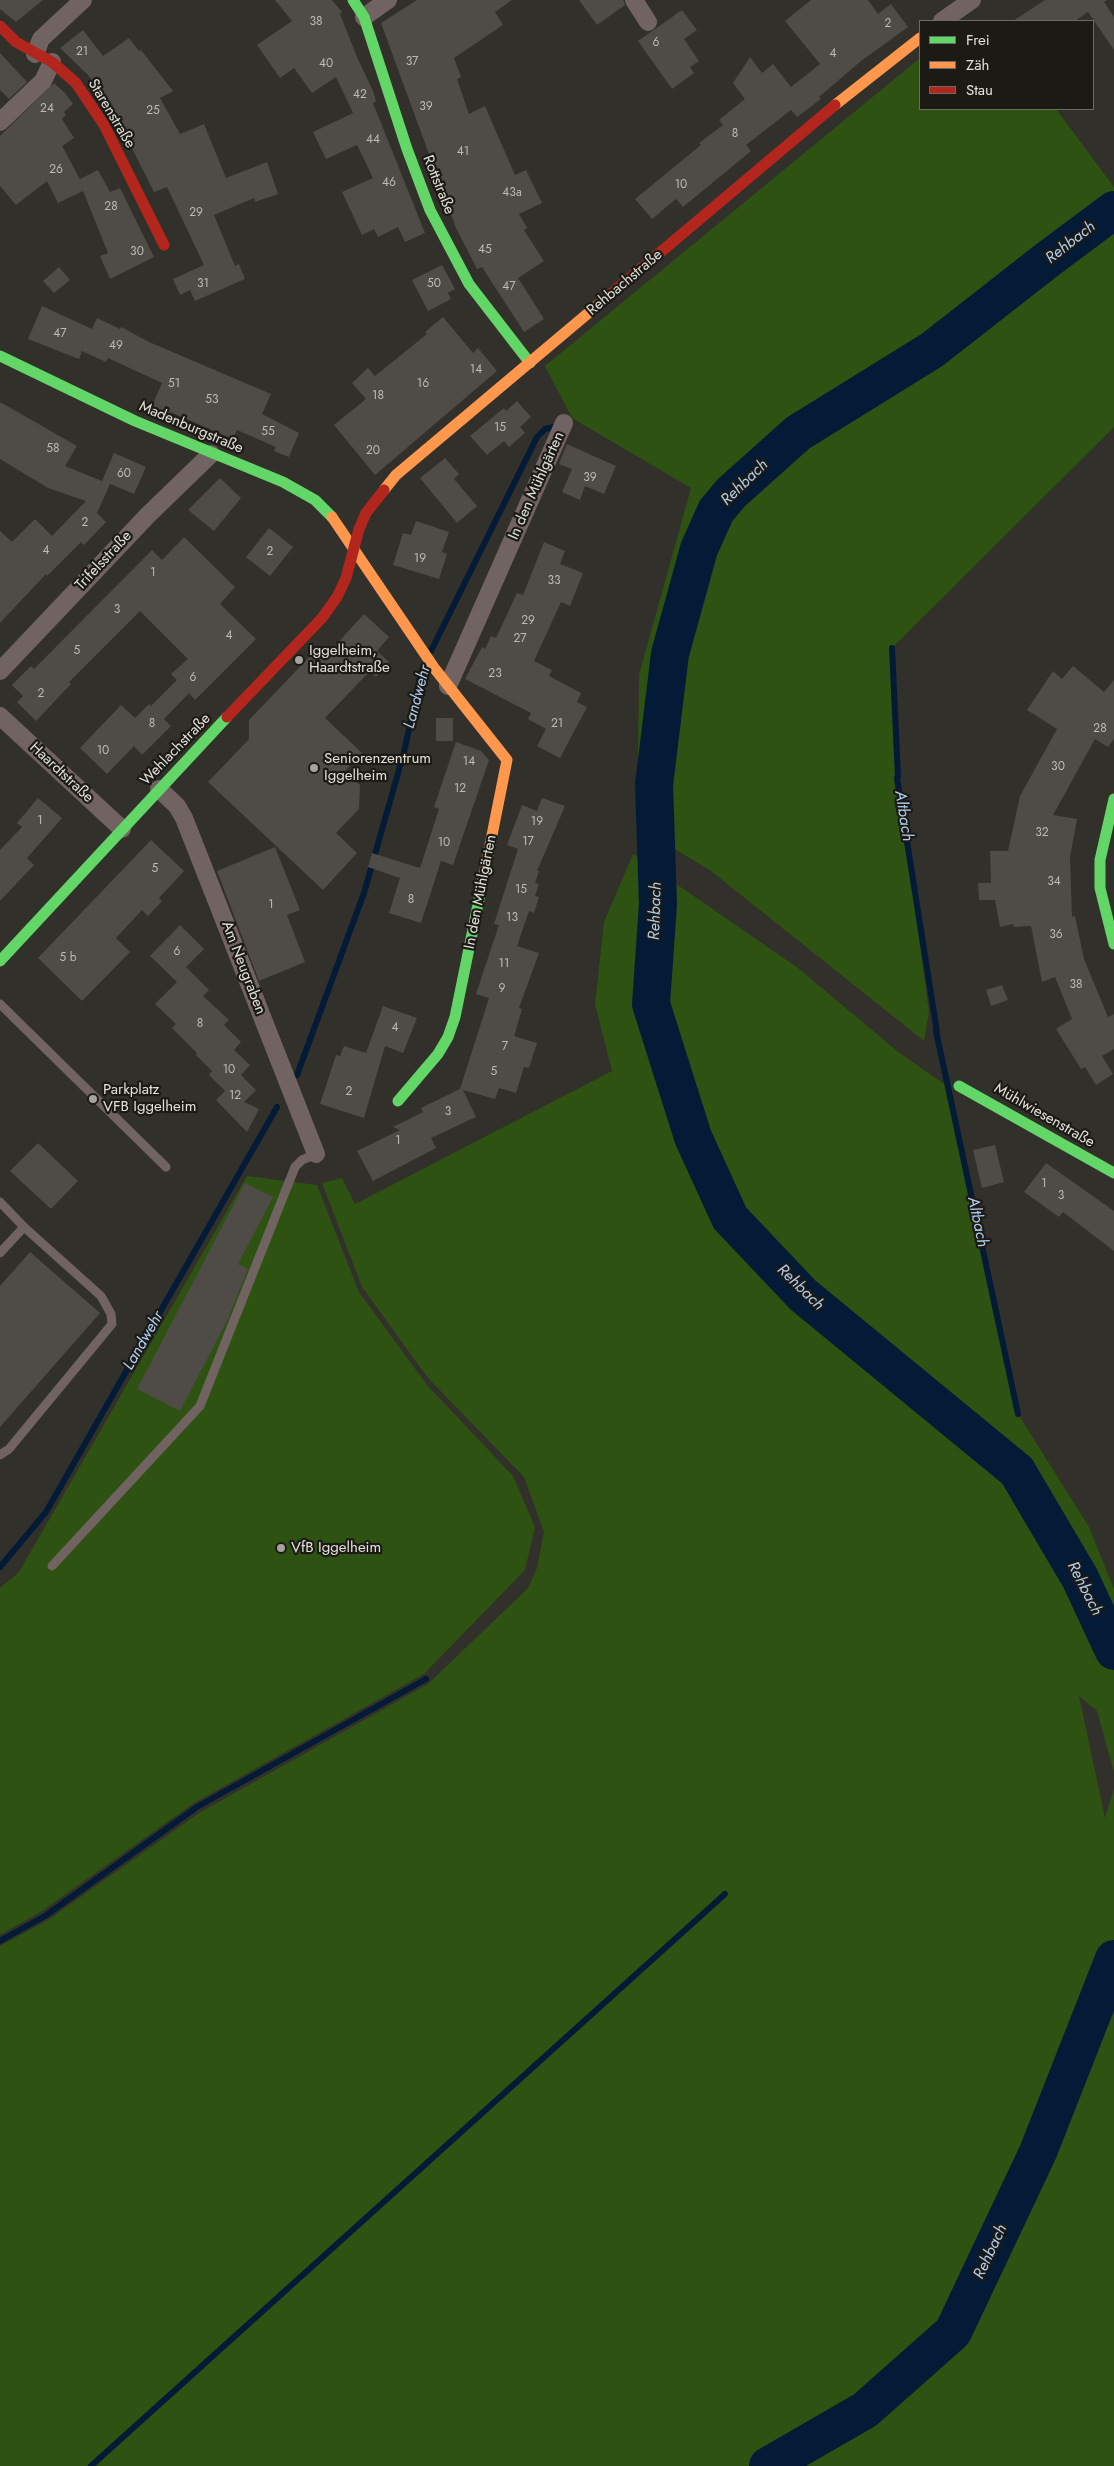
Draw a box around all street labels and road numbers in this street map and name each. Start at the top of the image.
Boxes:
street label: Starenstraße [83,76,139,152]
street label: Rottstraße [418,153,458,217]
street label: Rehbachstraße [584,246,666,320]
street label: Madenburgstraße [136,398,246,458]
street label: In den Mühlgärten [505,429,569,543]
street label: Trifelsstraße [72,528,136,594]
street label: Wehlachstraße [137,710,215,790]
street label: Haardtstraße [25,739,97,807]
street label: In den Mühlgärten [461,833,501,951]
street label: Am Neugraben [217,919,269,1017]
street label: Mühlwiesenstraße [991,1080,1097,1152]

